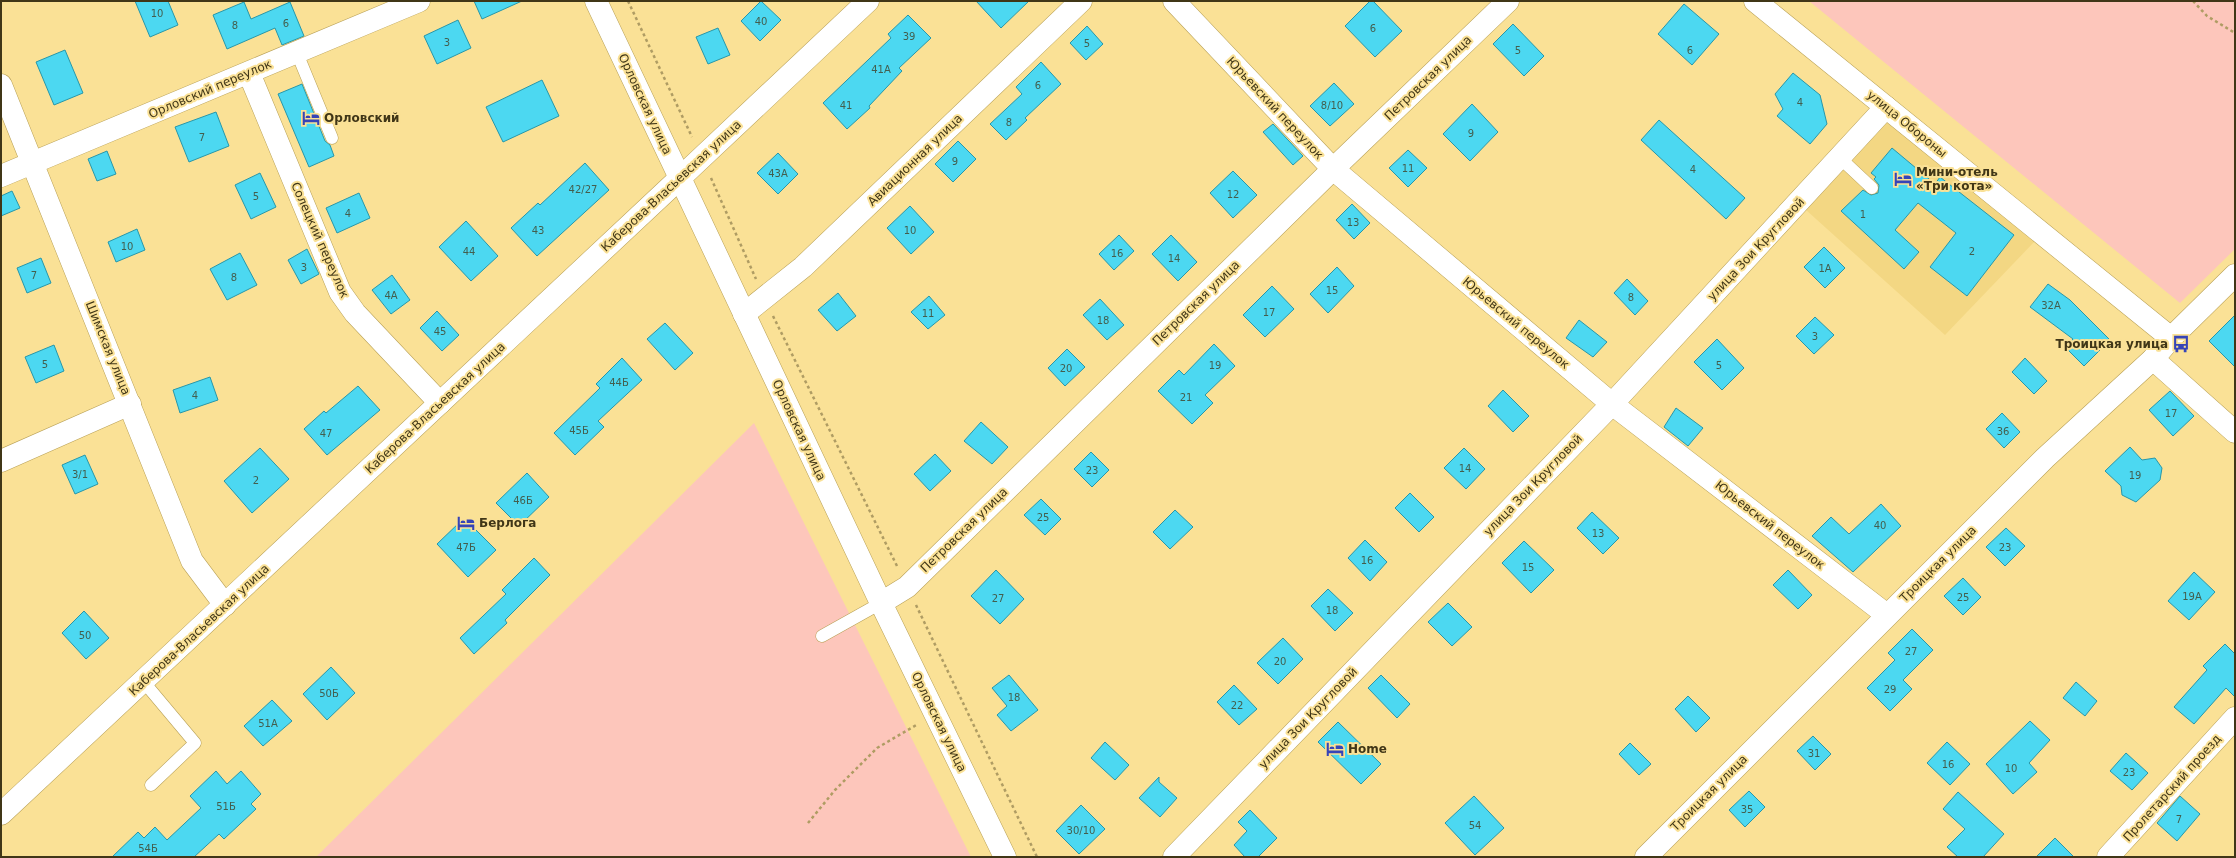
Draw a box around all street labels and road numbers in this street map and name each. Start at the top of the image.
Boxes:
street label: Петровская улица [1381,33,1475,123]
street label: Орловская улица [616,51,674,157]
street label: Юрьевский переулок [1224,54,1326,162]
street label: Орловский переулок [147,57,273,121]
street label: улица Обороны [1864,88,1950,160]
street label: Авиационная улица [865,111,965,209]
street label: Каберова-Власьевская улица [598,117,744,255]
street label: Солецкий переулок [288,180,352,300]
street label: улица Зои Кругловой [1705,195,1807,303]
street label: Петровская улица [1149,258,1243,348]
street label: Юрьевский переулок [1460,274,1572,372]
street label: Шимская улица [83,299,133,397]
street label: Каберова-Власьевская улица [362,339,508,477]
street label: Орловская улица [770,377,828,483]
street label: улица Зои Кругловой [1481,431,1585,539]
street label: Юрьевский переулок [1713,478,1827,572]
street label: Петровская улица [917,485,1011,575]
street label: Троицкая улица [1896,523,1979,606]
street label: Каберова-Власьевская улица [126,561,272,699]
street label: улица Зои Кругловой [1256,664,1360,772]
street label: Орловская улица [909,670,969,774]
street label: Пролетарский проезд [2120,732,2224,844]
street label: Троицкая улица [1667,752,1750,835]

